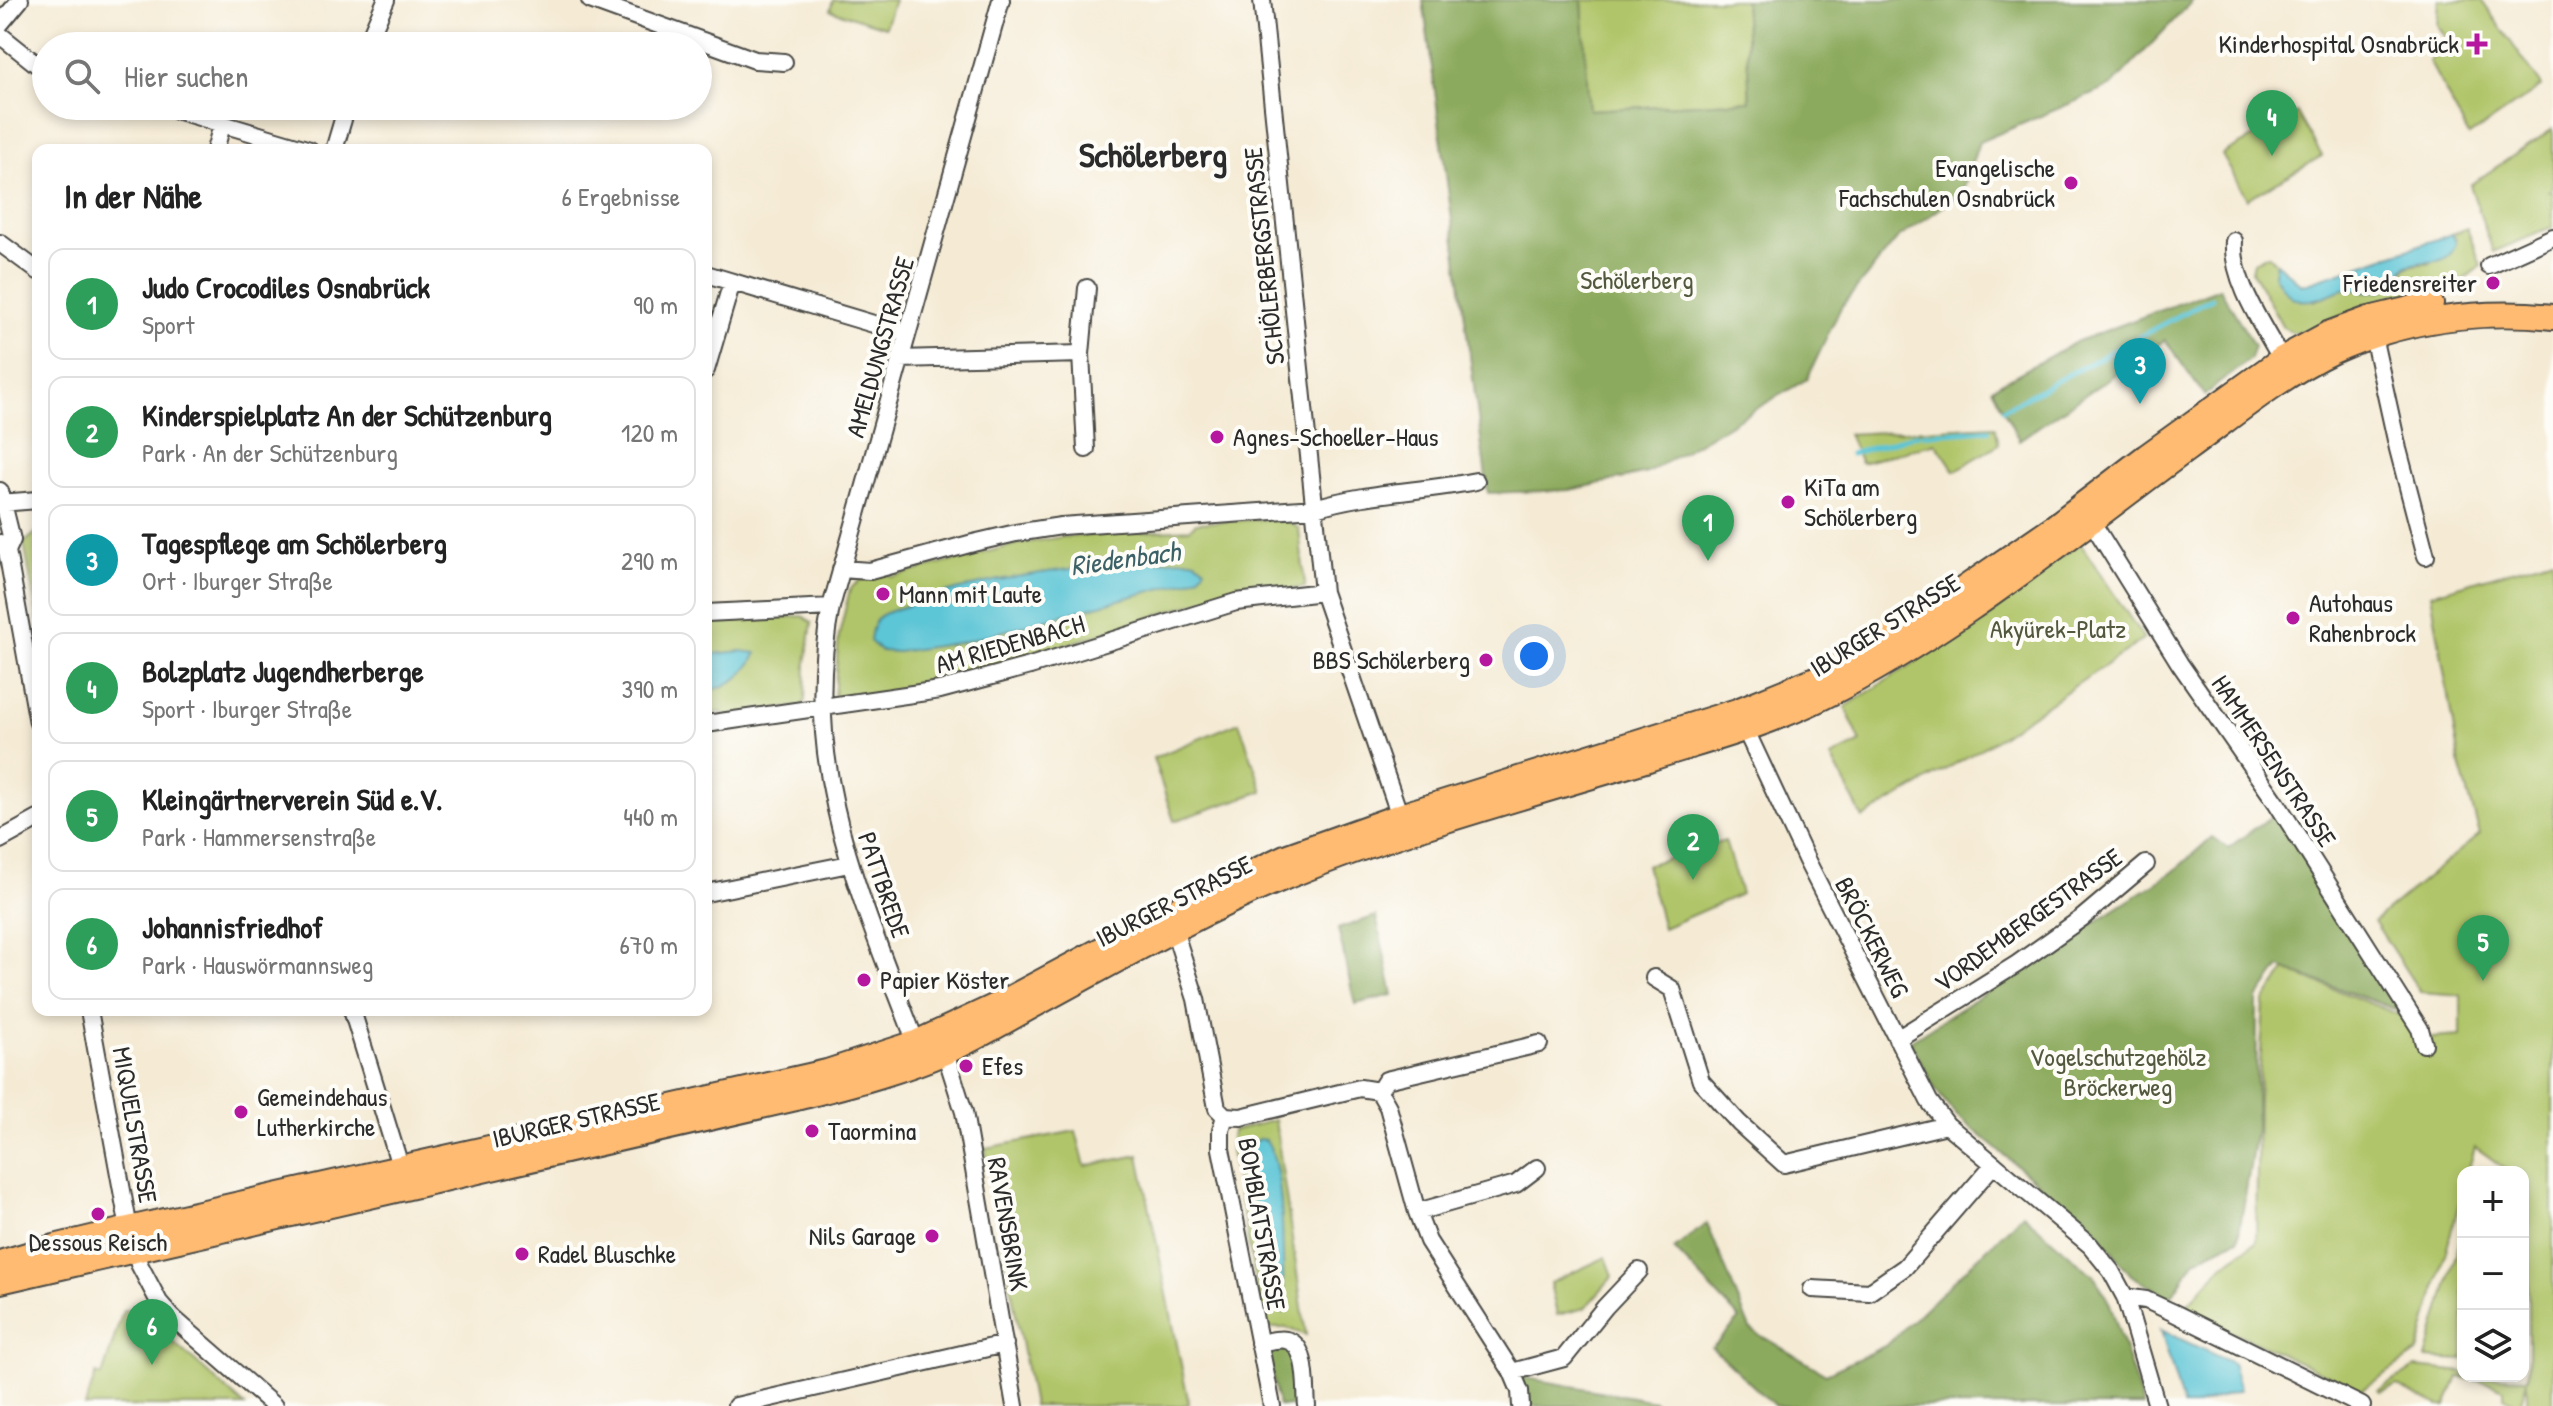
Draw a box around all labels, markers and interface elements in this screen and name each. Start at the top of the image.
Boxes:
place label: Kinderhospital Osnabrück [2219,26,2459,61]
search box [32,32,712,120]
marker: Kinderhospital Osnabrück [2466,33,2488,55]
icon: search [60,54,104,98]
text: Hier suchen [124,56,248,96]
pin: 4 [2246,90,2298,156]
district label: Schölerberg [1079,132,1227,179]
street label: SCHÖLERBERGSTRASSE [1235,145,1292,367]
place label: Evangelische Fachschulen Osnabrück [1838,150,2055,215]
text: In der Nähe [64,173,202,219]
marker: Evangelische Fachschulen Osnabrück [2062,174,2080,192]
text: 6 Ergebnisse [562,179,680,214]
street label: AMELDUNGSTRASSE [837,252,922,441]
park label: Schölerberg [1580,262,1694,297]
place label: Friedensreiter [2342,265,2477,300]
text: Judo Crocodiles Osnabrück [142,267,430,307]
marker: Friedensreiter [2484,274,2502,292]
text: 1 [87,287,97,322]
text: 90 m [633,287,678,322]
text: Sport [142,307,195,342]
pin: 3 [2114,338,2166,404]
text: Kinderspielplatz An der Schützenburg [142,395,552,435]
text: 2 [86,415,98,450]
text: 120 m [621,415,678,450]
place label: Agnes-Schoeller-Haus [1233,419,1438,454]
marker: Agnes-Schoeller-Haus [1208,428,1226,446]
text: Park · An der Schützenburg [142,435,398,470]
place label: KiTa am Schölerberg [1804,469,1917,534]
marker: KiTa am Schölerberg [1779,493,1797,511]
pin: 1 [1682,495,1734,561]
text: Tagespflege am Schölerberg [142,523,447,563]
water label: Riedenbach [1068,531,1184,584]
text: 3 [86,543,98,578]
text: 290 m [621,543,678,578]
text: Ort · Iburger Straße [142,563,333,598]
street label: IBURGER STRASSE [1803,564,1967,685]
place label: Mann mit Laute [899,576,1042,611]
marker: Mann mit Laute [874,585,892,603]
place label: Autohaus Rahenbrock [2309,585,2416,650]
street label: AM RIEDENBACH [931,606,1088,681]
marker: Autohaus Rahenbrock [2284,609,2302,627]
park label: Akyürek-Platz [1990,611,2126,646]
your location [1514,636,1554,676]
place label: BBS Schölerberg [1312,642,1470,677]
text: Bolzplatz Jugendherberge [142,651,424,691]
marker: BBS Schölerberg [1477,651,1495,669]
street label: HAMMERSENSTRASSE [2204,668,2345,854]
text: 4 [87,671,97,706]
text: 390 m [622,671,678,706]
text: Sport · Iburger Straße [142,691,352,726]
text: Kleingärtnerverein Süd e.V. [142,779,443,819]
text: 5 [87,799,98,834]
text: 440 m [623,799,678,834]
pin: 2 [1667,814,1719,880]
text: Park · Hammersenstraße [142,819,376,854]
street label: PATTBREDE [850,827,919,943]
street label: VORDEMBERGESTRASSE [1927,839,2129,1000]
street label: IBURGER STRASSE [1090,846,1258,955]
street label: BRÖCKERWEG [1827,871,1918,1003]
text: Johannisfriedhof [142,907,323,947]
pin: 5 [2457,915,2509,981]
text: 6 [87,927,97,962]
text: 670 m [619,927,678,962]
text: Park · Hauswörmannsweg [142,947,373,982]
place label: Papier Köster [880,962,1009,997]
marker: Papier Köster [855,971,873,989]
park label: Vogelschutzgehölz Bröckerweg [2030,1039,2206,1104]
street label: MIQUELSTRASSE [105,1044,167,1206]
place label: Efes [982,1048,1023,1083]
marker: Efes [957,1057,975,1075]
place label: Gemeindehaus Lutherkirche [257,1079,387,1144]
street label: IBURGER STRASSE [489,1083,664,1156]
marker: Gemeindehaus Lutherkirche [232,1103,250,1121]
place label: Taormina [828,1113,916,1148]
marker: Taormina [803,1122,821,1140]
street label: BOMBLATSTRASSE [1230,1135,1295,1314]
street label: RAVENSBRINK [980,1154,1038,1294]
map controls [2457,1166,2529,1382]
button: + [2457,1166,2529,1238]
marker: Dessous Reisch [89,1205,107,1223]
place label: Nils Garage [809,1218,916,1253]
place label: Dessous Reisch [29,1224,167,1259]
marker: Nils Garage [923,1227,941,1245]
place label: Radel Bluschke [538,1236,676,1271]
button: − [2457,1238,2529,1310]
marker: Radel Bluschke [513,1245,531,1263]
pin: 6 [126,1299,178,1365]
button: layers [2457,1310,2529,1382]

